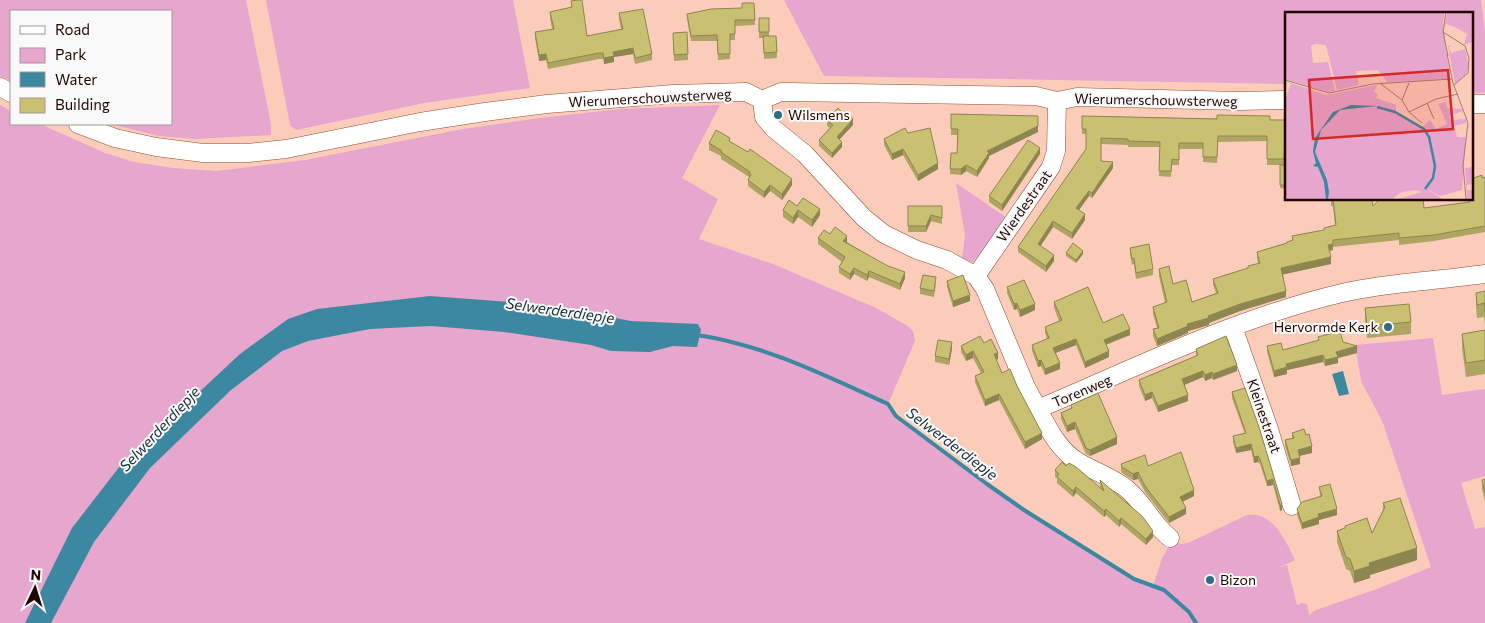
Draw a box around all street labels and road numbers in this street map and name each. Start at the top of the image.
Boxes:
street label: Wierumerschouwsterweg [568,85,732,110]
street label: Wierumerschouwsterweg [1074,90,1238,109]
street label: Wierdestraat [993,166,1055,245]
street label: Torenweg [1050,370,1114,411]
street label: Kleinestraat [1244,377,1285,455]

